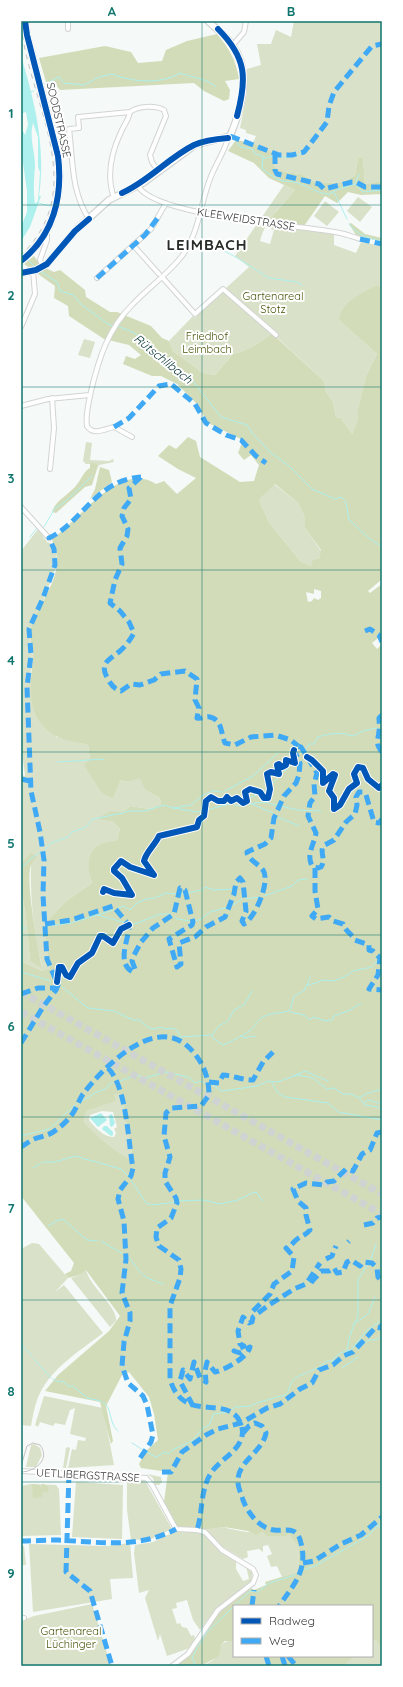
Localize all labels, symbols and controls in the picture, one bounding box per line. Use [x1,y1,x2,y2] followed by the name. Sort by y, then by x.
[108,3,117,19] text: A
[287,3,295,19] text: B
[44,81,74,159] street label: SOODSTRASSE
[8,105,14,121] text: 1
[196,204,296,234] street label: KLEEWEIDSTRASSE
[167,235,247,254] district label: LEIMBACH
[7,287,15,303] text: 2
[242,289,304,316] park label: Gartenareal Stotz
[182,329,232,356] park label: Friedhof Leimbach
[131,331,196,387] water label: Rütschlibach
[8,470,15,486] text: 3
[7,652,15,668] text: 4
[7,835,15,851] text: 5
[7,1018,15,1034] text: 6
[7,1200,15,1216] text: 7
[7,1383,15,1399] text: 8
[36,1465,140,1485] street label: UETLIBERGSTRASSE
[7,1565,15,1581] text: 9
[233,1605,373,1657] legend
[269,1613,315,1628] text: Radweg
[40,1624,102,1651] park label: Gartenareal Lüchinger
[269,1633,295,1648] text: Weg

